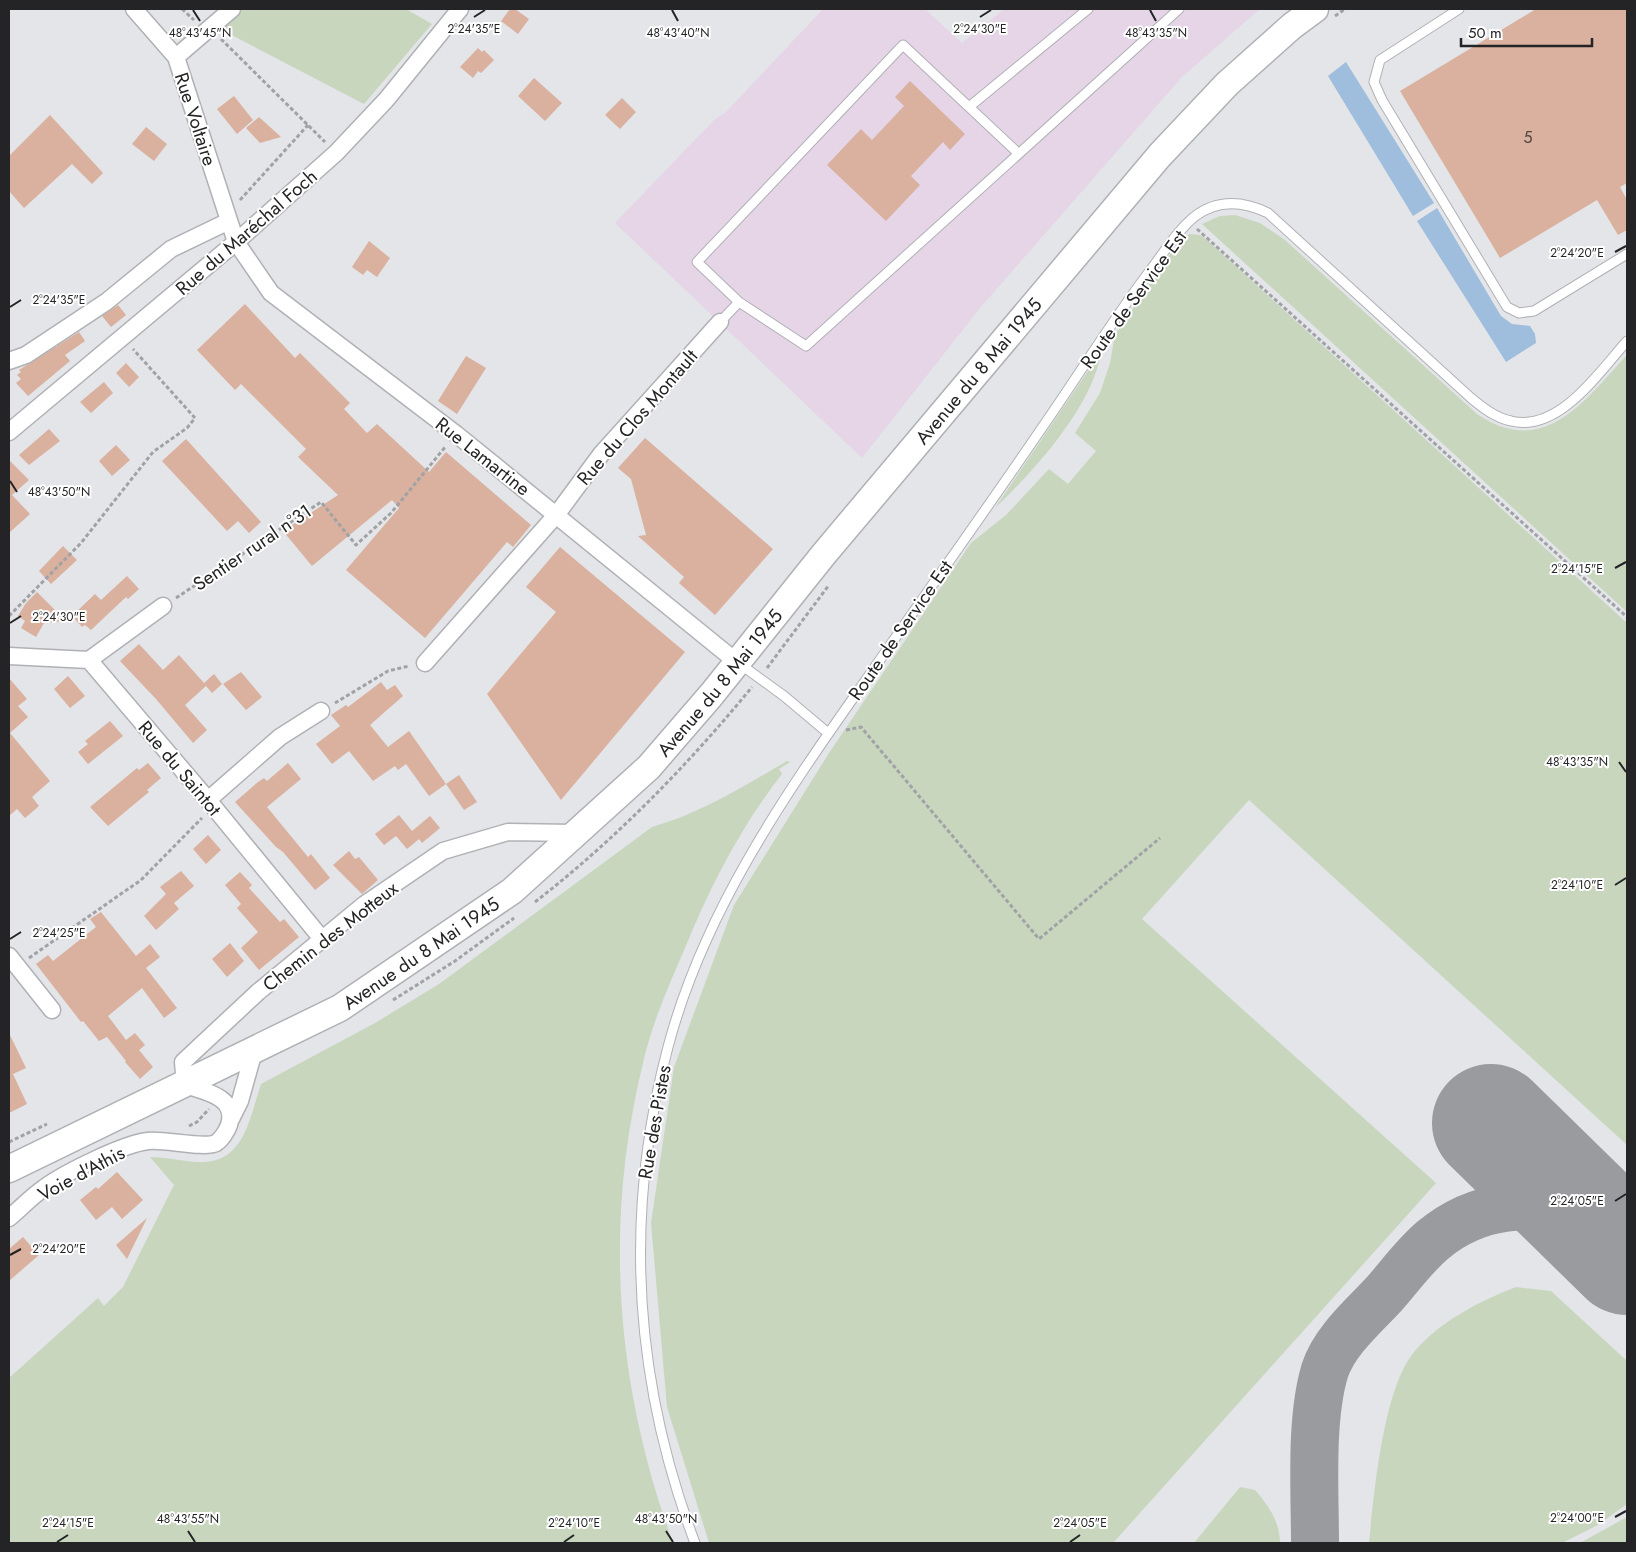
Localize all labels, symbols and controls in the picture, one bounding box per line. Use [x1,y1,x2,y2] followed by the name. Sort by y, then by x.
[1461,15,1592,47] scale bar
[448,20,500,38] text: 2°24'35"E
[953,20,1007,38] text: 2°24'30"E
[1468,22,1502,44] text: 50 m
[169,24,231,42] text: 48°43'45"N
[647,24,709,42] text: 48°43'40"N
[1125,24,1187,42] text: 48°43'35"N
[168,69,223,169] street label: Rue Voltaire
[1523,126,1533,149] house number: 5
[170,163,323,302] street label: Rue du Maréchal Foch
[1074,224,1193,374] street label: Route de Service Est
[1550,244,1604,262] text: 2°24'20"E
[33,291,85,309] text: 2°24'35"E
[909,292,1048,450] street label: Avenue du 8 Mai 1945
[571,343,704,491] street label: Rue du Clos Montault
[430,411,536,502] street label: Rue Lamartine
[28,483,90,501] text: 48°43'50"N
[187,498,317,597] street label: Sentier rural n°31
[842,555,959,706] street label: Route de Service Est
[1551,560,1603,578] text: 2°24'15"E
[651,603,789,762] street label: Avenue du 8 Mai 1945
[32,608,86,626] text: 2°24'30"E
[132,715,228,822] street label: Rue du Saintot
[1546,753,1608,771] text: 48°43'35"N
[257,875,404,998] street label: Chemin des Motteux
[1551,876,1603,894] text: 2°24'10"E
[338,890,505,1016] street label: Avenue du 8 Mai 1945
[32,924,86,942] text: 2°24'25"E
[631,1063,678,1181] street label: Rue des Pistes
[33,1139,130,1208] street label: Voie d'Athis
[1550,1192,1604,1210] text: 2°24'05"E
[32,1240,86,1258] text: 2°24'20"E
[1550,1509,1604,1527] text: 2°24'00"E
[157,1510,219,1528] text: 48°43'55"N
[635,1510,697,1528] text: 48°43'50"N
[42,1514,94,1532] text: 2°24'15"E
[548,1514,600,1532] text: 2°24'10"E
[1053,1514,1107,1532] text: 2°24'05"E

